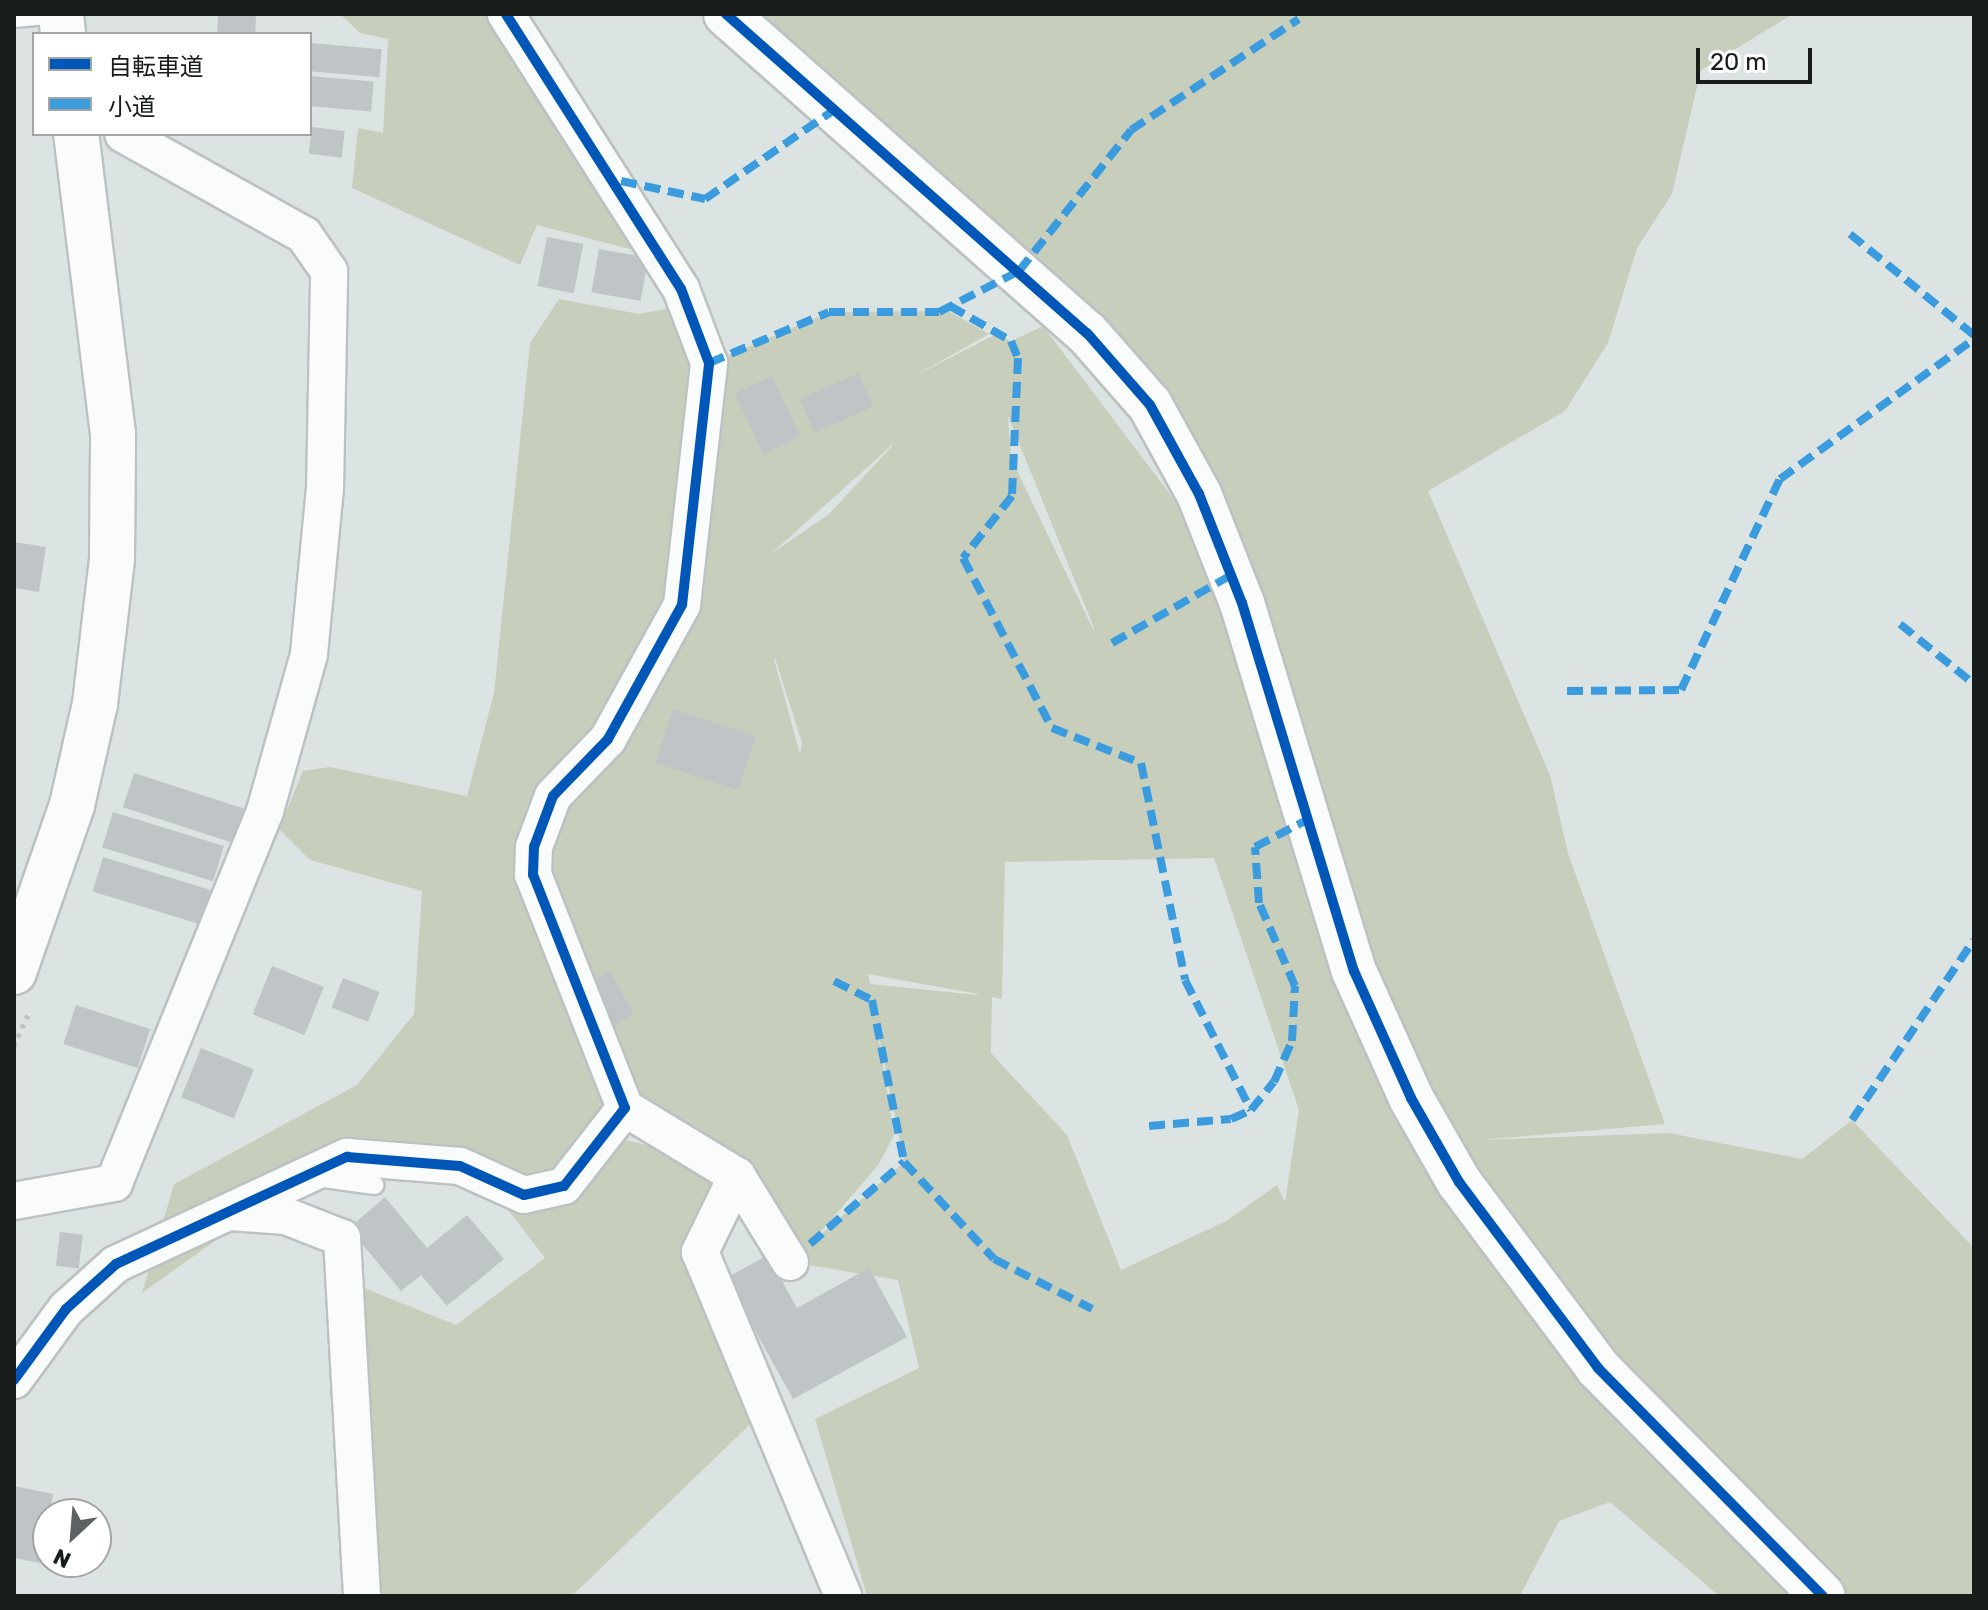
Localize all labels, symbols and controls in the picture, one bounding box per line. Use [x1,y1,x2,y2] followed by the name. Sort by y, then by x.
[32,32,312,136] legend
[1700,32,1816,82] scale bar
[1710,48,1767,76] text: 20 m
[108,53,204,81] text: 自転車道
[108,93,156,121] text: 小道
[32,1498,112,1578] north arrow
[49,1543,75,1574] text: N

